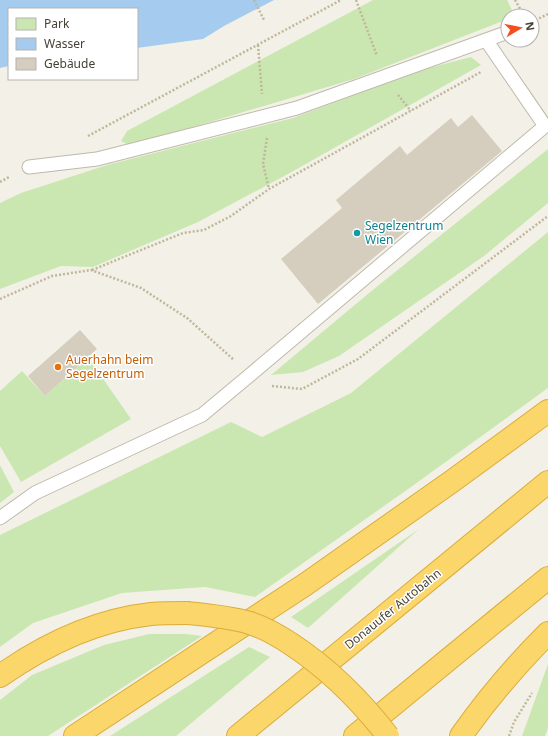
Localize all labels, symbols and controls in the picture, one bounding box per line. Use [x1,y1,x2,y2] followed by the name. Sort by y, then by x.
[8,8,138,80] legend
[500,8,540,48] north arrow
[44,15,70,32] text: Park
[522,20,539,32] text: N
[44,35,85,52] text: Wasser
[44,55,95,72] text: Gebäude
[365,217,443,248] place label: Segelzentrum Wien
[352,228,362,238] marker: Segelzentrum Wien
[66,351,153,382] place label: Auerhahn beim Segelzentrum
[53,362,63,372] marker: Auerhahn beim Segelzentrum
[341,564,445,653] street label: Donauufer Autobahn

